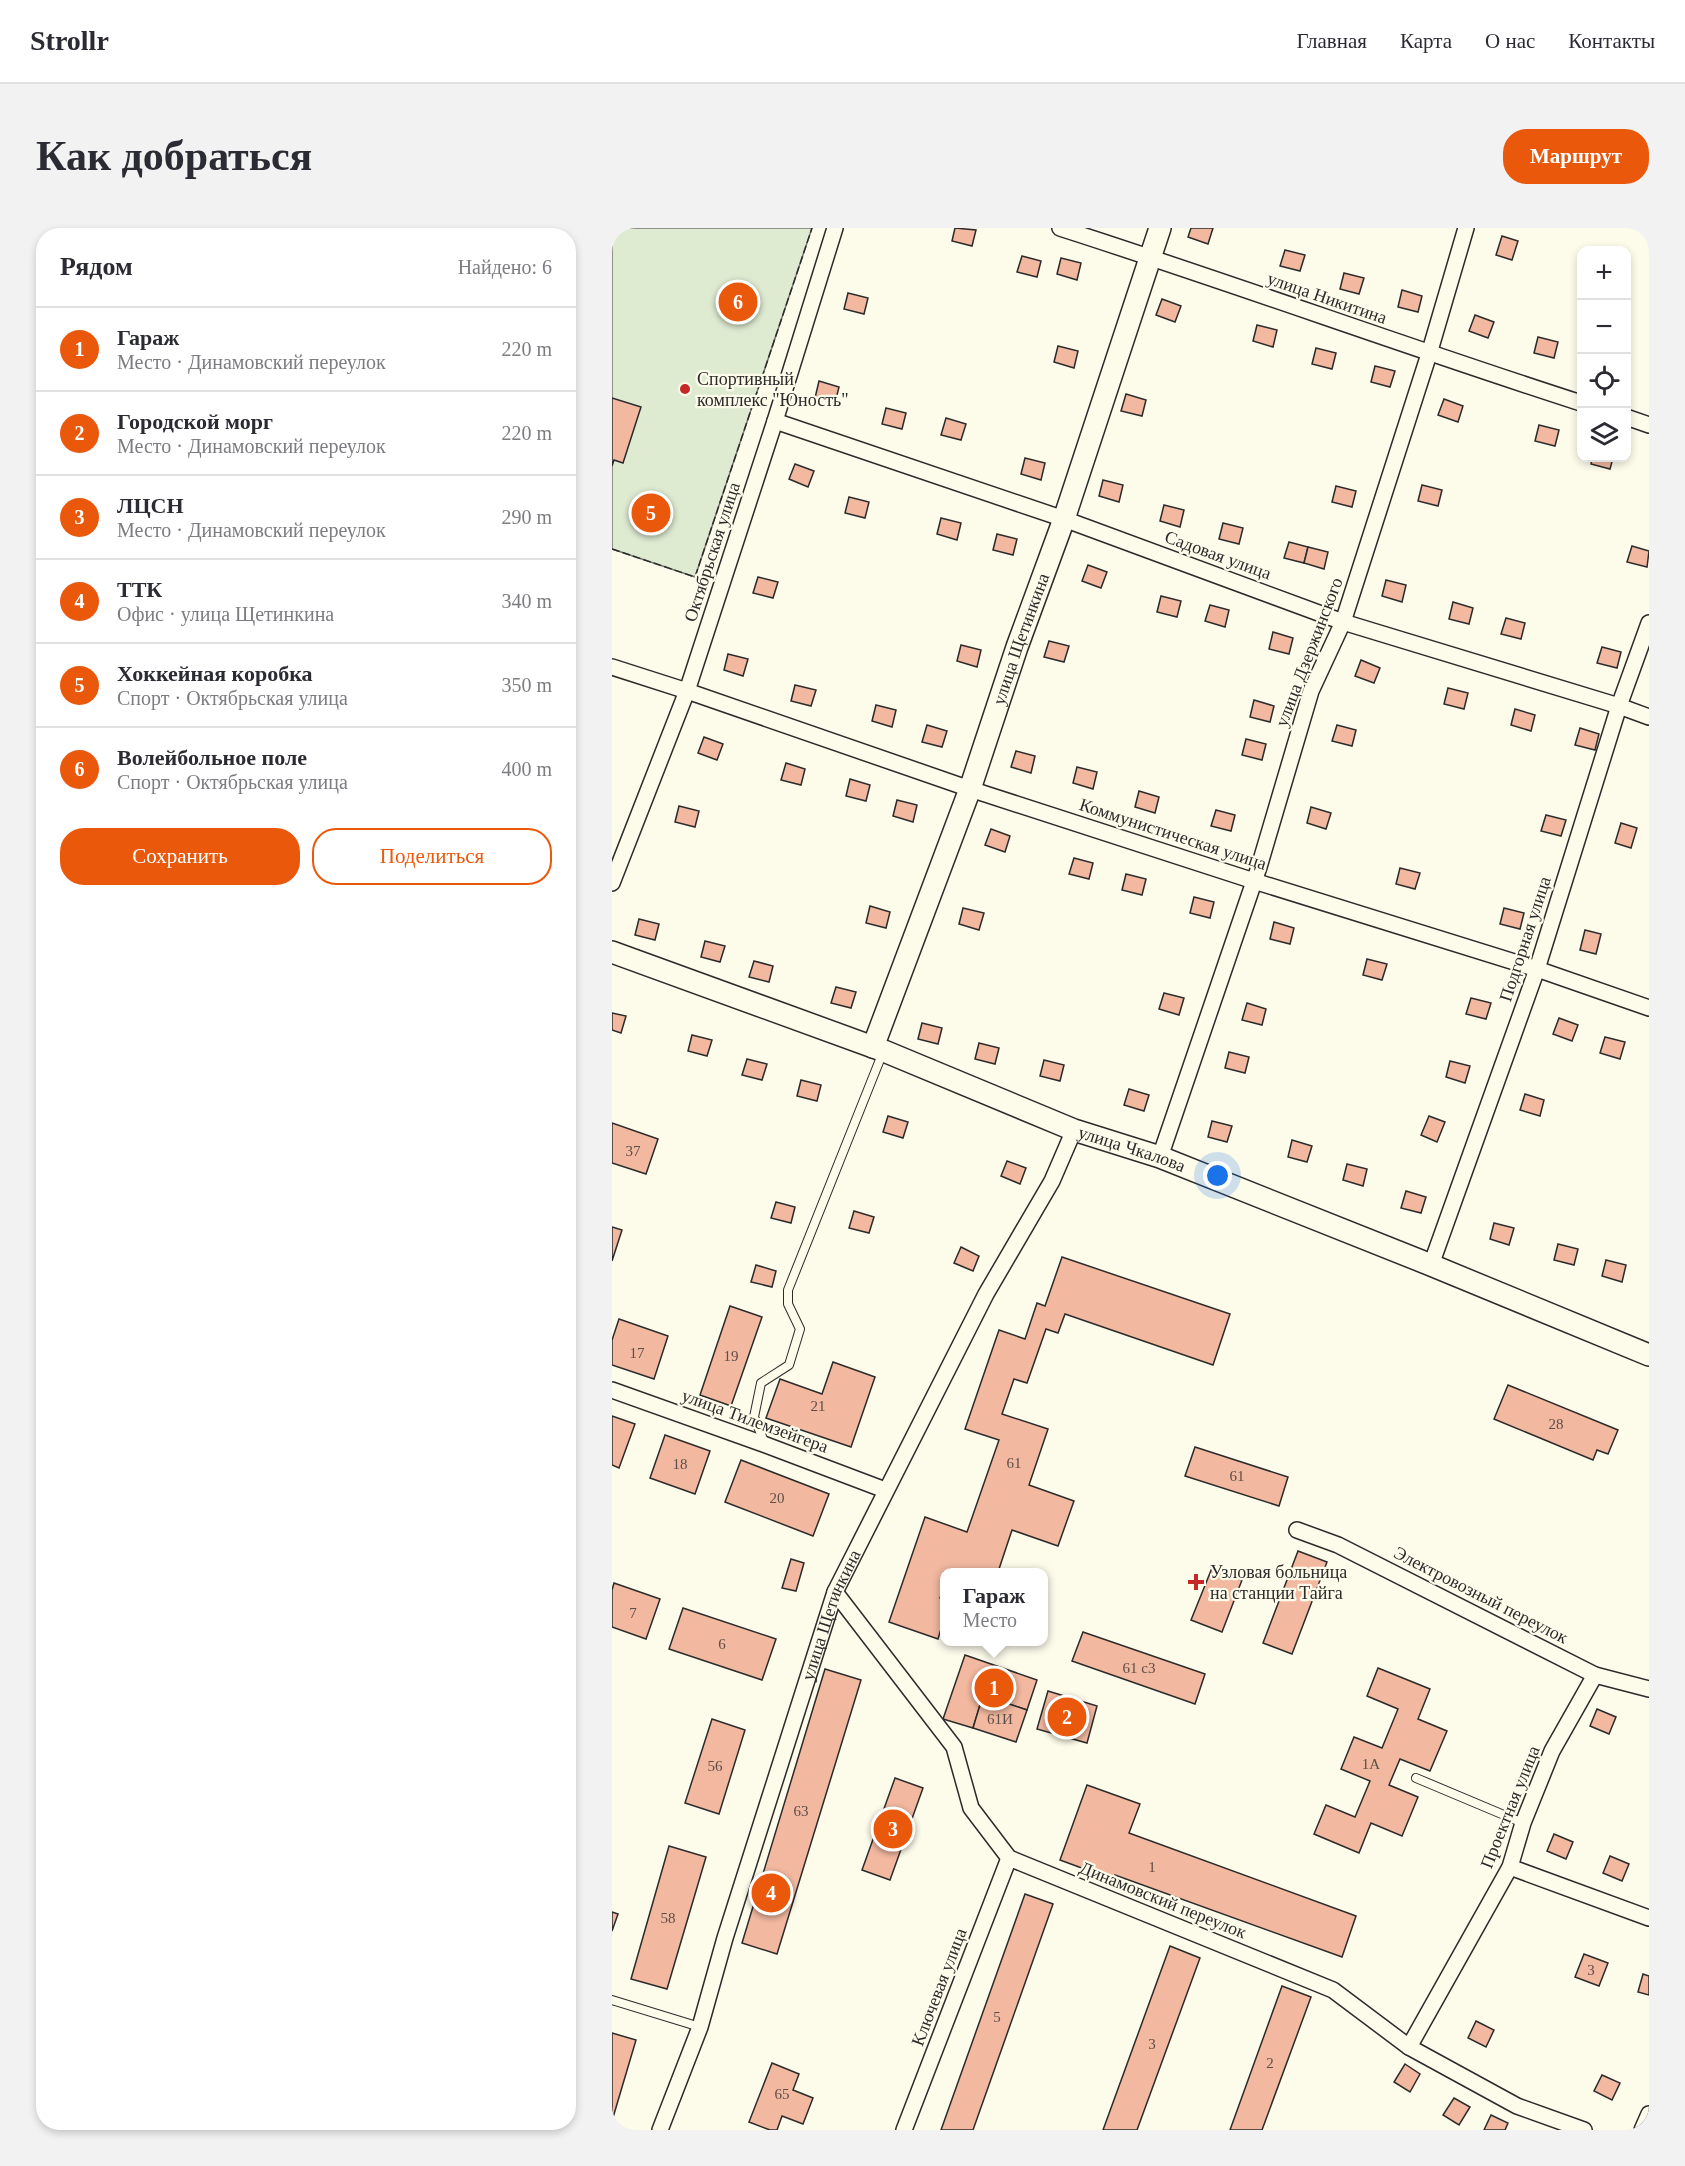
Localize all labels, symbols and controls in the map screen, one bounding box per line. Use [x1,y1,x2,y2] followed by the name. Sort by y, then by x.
[30,25,109,56] text: Strollr
[1297,29,1367,53] text: Главная
[1400,29,1452,53] text: Карта
[1485,29,1535,53] text: О нас
[1568,29,1655,53] text: Контакты
[1503,129,1649,184] button: Маршрут
[36,133,312,179] text: Как добраться
[1577,246,1631,462] map controls
[1577,246,1631,300] button: +
[60,252,133,281] text: Рядом
[458,256,552,278] text: Найдено: 6
[1265,268,1389,328] street label: улица Никитина
[718,280,758,325] pin: 6
[1577,300,1631,354] button: −
[117,325,179,350] text: Гараж
[75,338,85,360] text: 1
[501,338,552,360] text: 220 m
[117,351,386,373] text: Место · Динамовский переулок
[1577,354,1631,408] button: locate
[697,369,849,410] place label: Спортивный комплекс "Юность"
[678,382,692,396] marker: Спортивный комплекс "Юность"
[1577,408,1631,462] button: layers
[117,409,273,434] text: Городской морг
[75,422,85,444] text: 2
[501,422,552,444] text: 220 m
[117,435,386,457] text: Место · Динамовский переулок
[680,480,744,624] street label: Октябрьская улица
[632,490,670,536] pin: 5
[117,493,184,518] text: ЛЦСН
[75,506,85,528] text: 3
[501,506,552,528] text: 290 m
[117,519,386,541] text: Место · Динамовский переулок
[1162,527,1274,583] street label: Садовая улица
[989,570,1053,707] street label: улица Щетинкина
[1271,575,1347,729] street label: улица Дзержинского
[117,577,162,602] text: ТТК
[75,590,85,612] text: 4
[501,590,552,612] text: 340 m
[117,603,334,625] text: Офис · улица Щетинкина
[117,661,313,686] text: Хоккейная коробка
[75,674,85,696] text: 5
[501,674,552,696] text: 350 m
[117,687,348,709] text: Спорт · Октябрьская улица
[117,745,307,770] text: Волейбольное поле
[75,758,85,780] text: 6
[501,758,552,780] text: 400 m
[117,771,348,793] text: Спорт · Октябрьская улица
[1077,794,1269,874] street label: Коммунистическая улица
[60,828,300,885] button: Сохранить
[312,828,552,885] button: Поделиться
[1495,874,1555,1004] street label: Подгорная улица
[1076,1122,1188,1176] street label: улица Чкалова
[626,1143,641,1159] house number: 37
[1203,1161,1232,1190] your location
[630,1345,645,1361] house number: 17
[724,1348,739,1364] house number: 19
[679,1385,831,1457] street label: улица Тилемзейгера
[811,1398,826,1414] house number: 21
[1549,1416,1564,1432] house number: 28
[1007,1455,1022,1471] house number: 61
[673,1456,688,1472] house number: 18
[1230,1468,1245,1484] house number: 61
[770,1490,785,1506] house number: 20
[1391,1542,1572,1648] street label: Электровозный переулок
[798,1546,865,1683] street label: улица Щетинкина
[1210,1562,1347,1603] place label: Узловая больница на станции Тайга
[940,1568,1048,1646] popup
[1187,1573,1205,1591] marker: Узловая больница на станции Тайга
[963,1583,1025,1608] text: Гараж
[629,1605,637,1621] house number: 7
[963,1609,1017,1631] text: Место
[718,1636,726,1652] house number: 6
[1123,1660,1155,1676] house number: 61 с3
[974,1666,1013,1710] pin: 1
[1048,1694,1086,1740] pin: 2
[987,1711,1013,1727] house number: 61И
[1476,1743,1544,1871] street label: Проектная улица
[1362,1756,1380,1772] house number: 1А
[708,1758,723,1774] house number: 56
[794,1803,809,1819] house number: 63
[874,1806,912,1852] pin: 3
[1077,1857,1249,1943] street label: Динамовский переулок
[1148,1859,1156,1875] house number: 1
[752,1870,790,1916] pin: 4
[661,1910,676,1926] house number: 58
[907,1925,971,2049] street label: Ключевая улица
[1587,1962,1595,1978] house number: 3
[993,2009,1001,2025] house number: 5
[1148,2036,1156,2052] house number: 3
[1266,2055,1274,2071] house number: 2
[775,2086,790,2102] house number: 65

